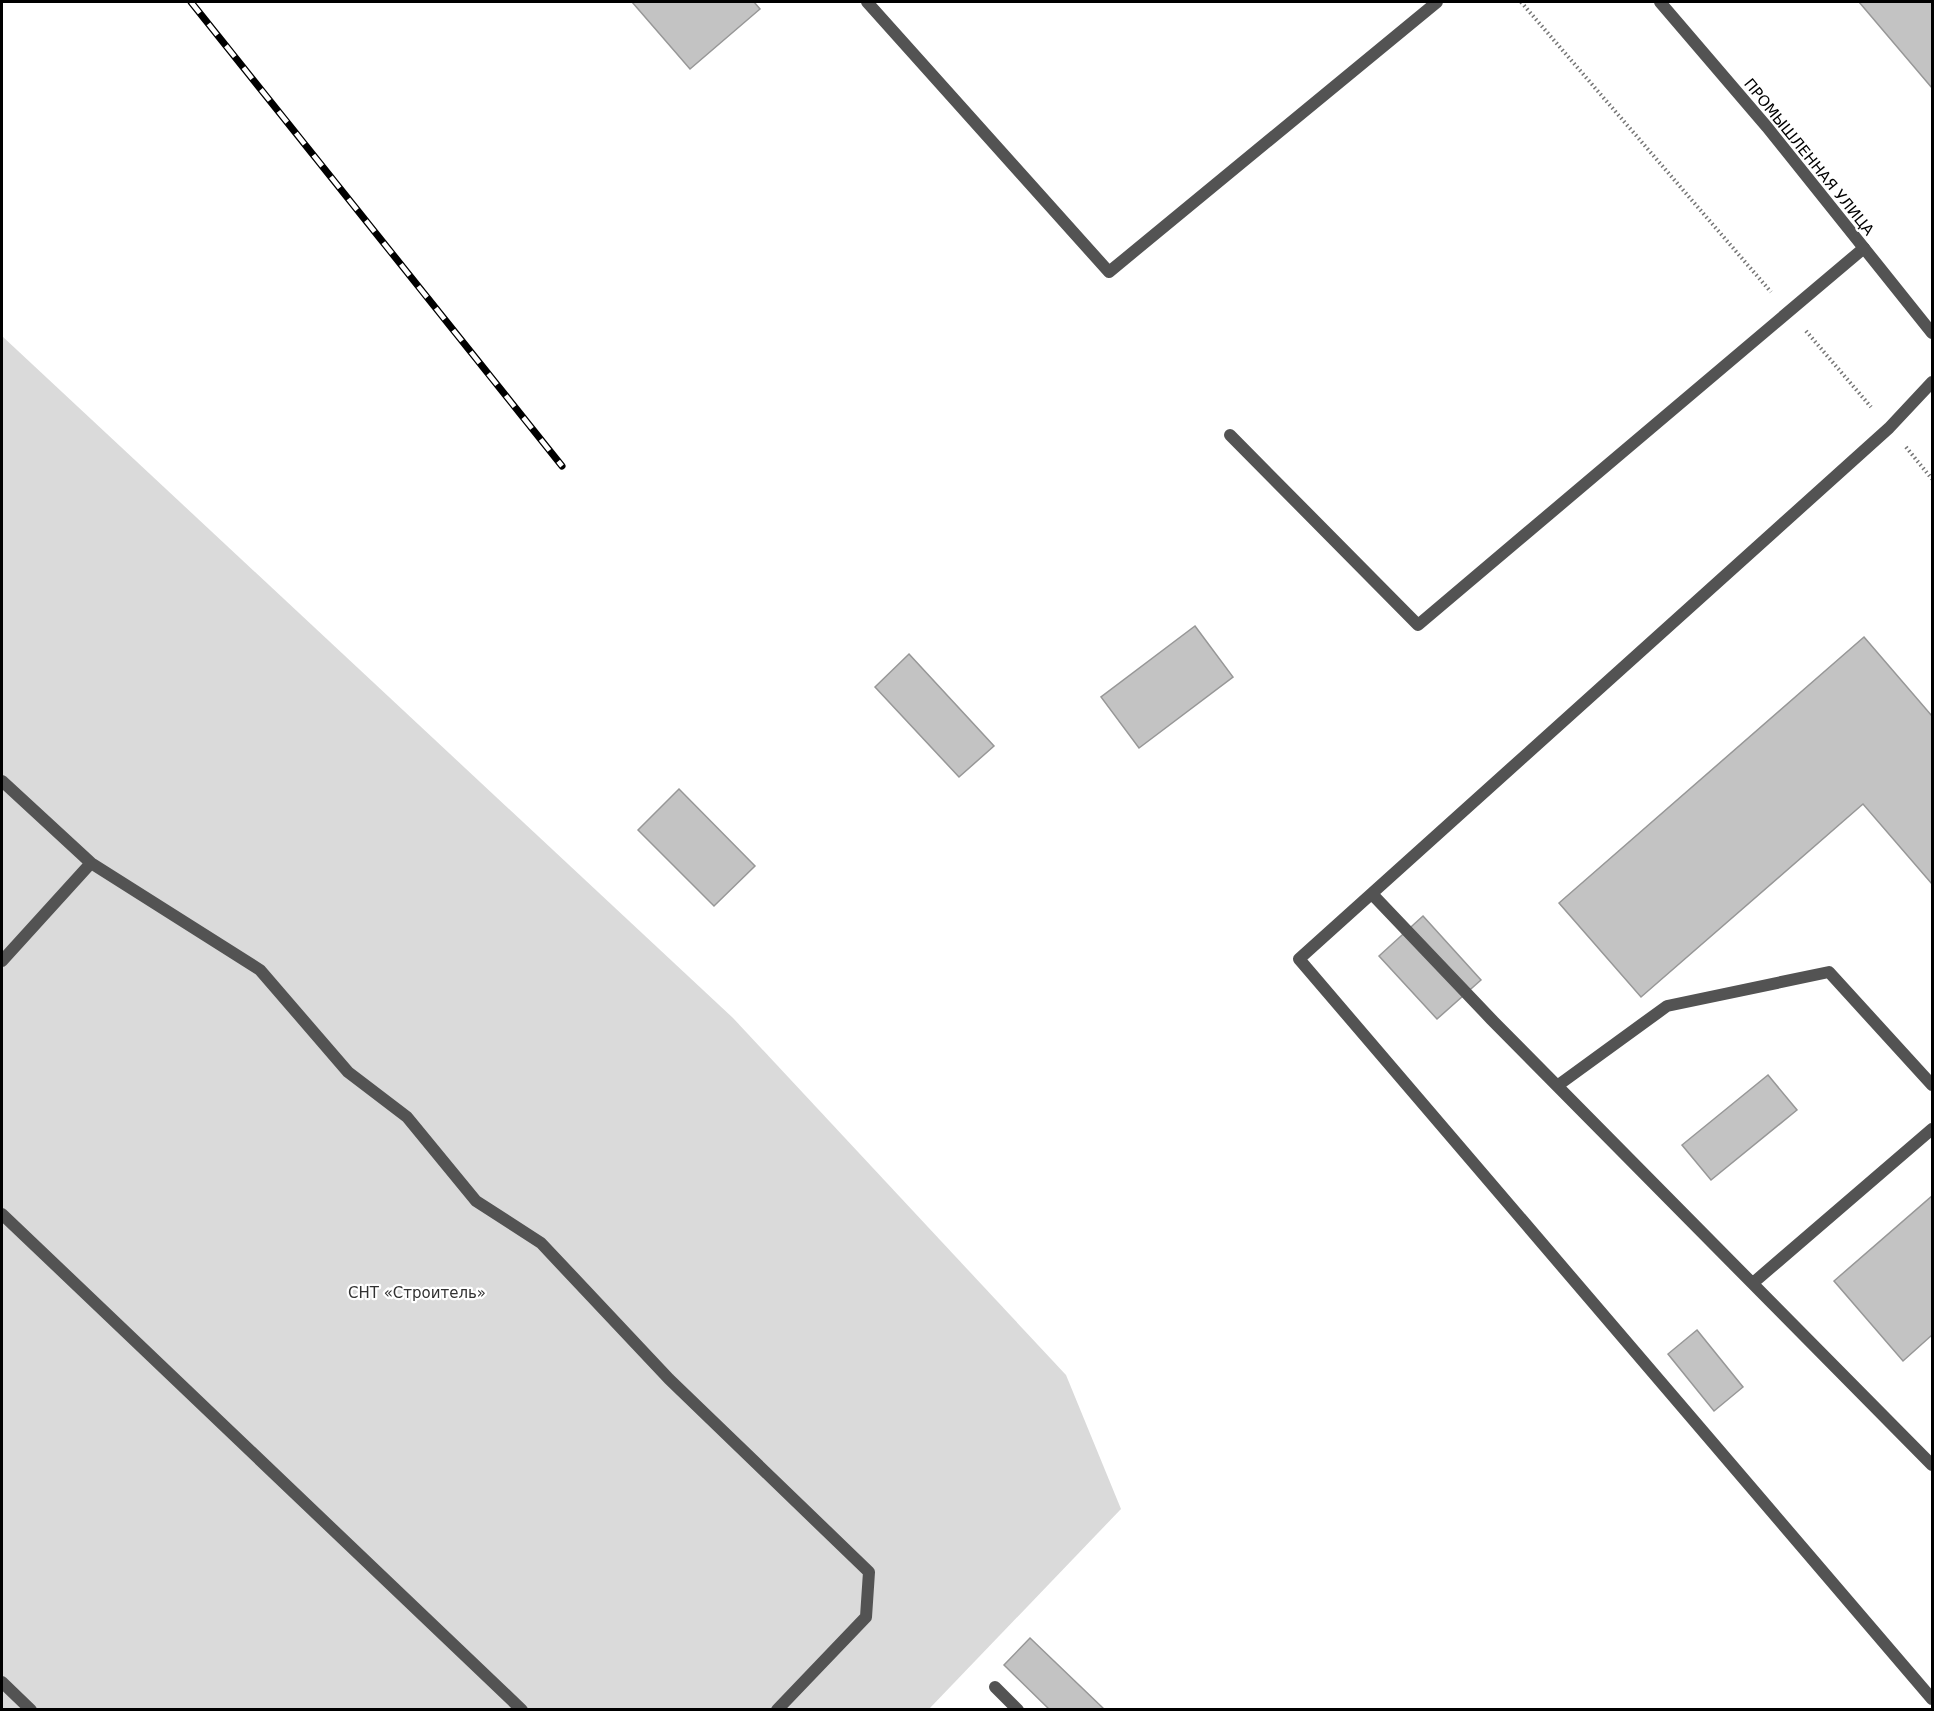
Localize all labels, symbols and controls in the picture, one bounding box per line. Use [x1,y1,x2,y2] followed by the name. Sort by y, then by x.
[1740,75,1878,240] street label: ПРОМЫШЛЕННАЯ УЛИЦА
[348,1284,486,1302] park label: СНТ «Строитель»

